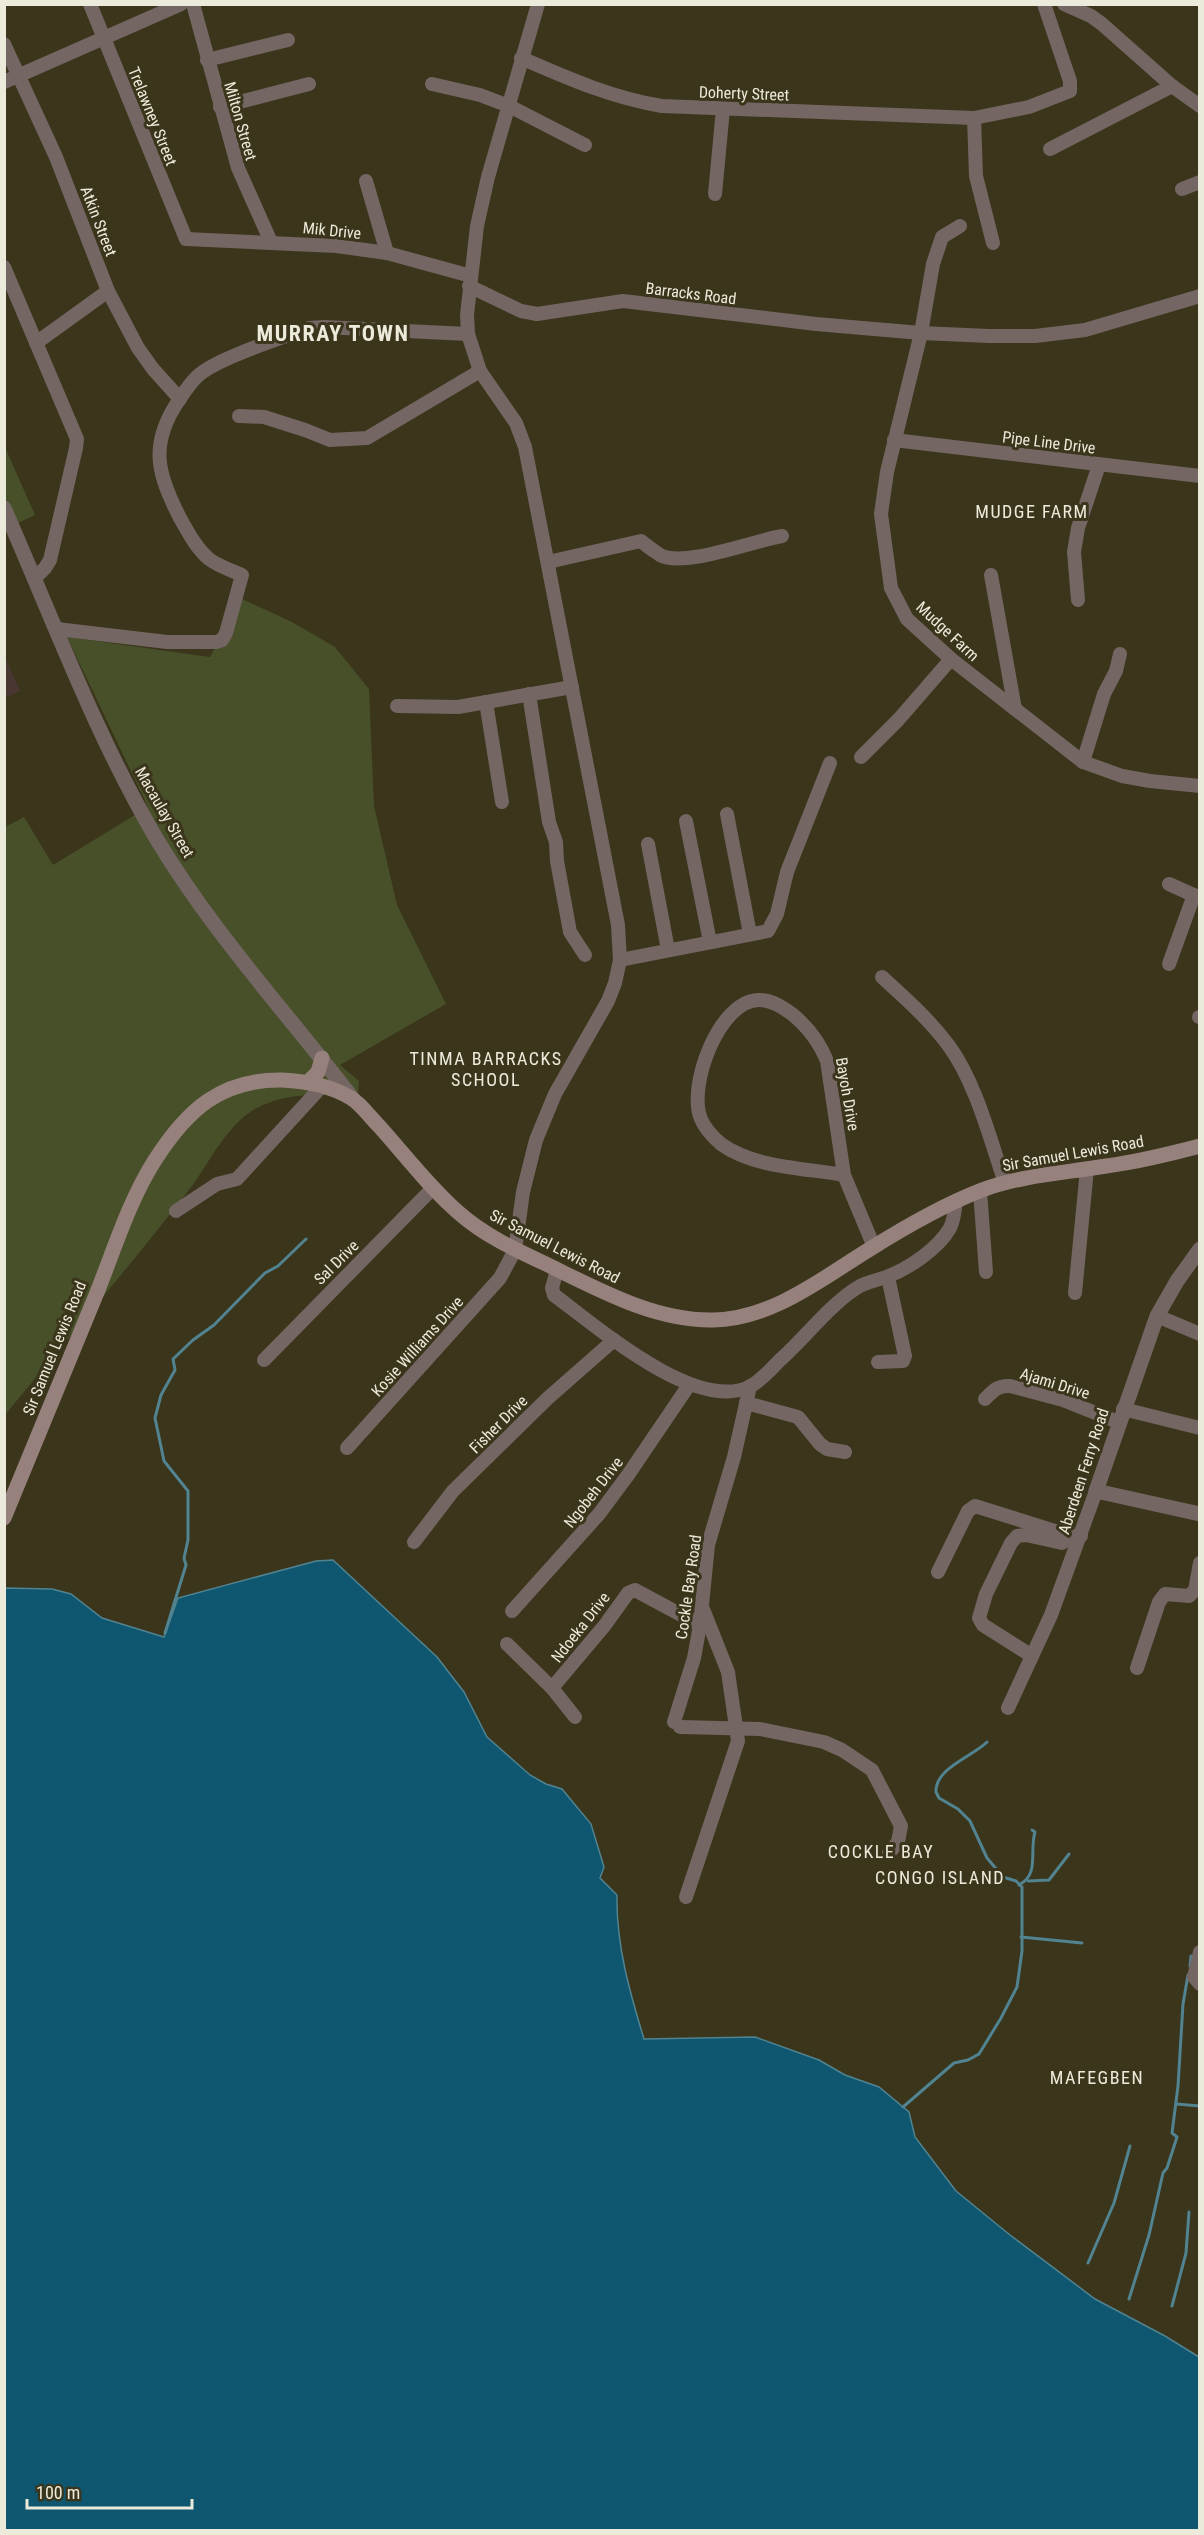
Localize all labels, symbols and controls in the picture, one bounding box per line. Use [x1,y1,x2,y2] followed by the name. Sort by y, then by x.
[124,64,181,169] street label: Trelawney Street
[220,80,261,163] street label: Milton Street
[699,82,790,105] street label: Doherty Street
[76,183,121,259] street label: Atkin Street
[302,218,362,243] street label: Mik Drive
[645,279,737,308] street label: Barracks Road
[257,321,409,346] district label: MURRAY TOWN
[1001,427,1097,458] street label: Pipe Line Drive
[975,501,1089,522] district label: MUDGE FARM
[912,598,983,665] street label: Mudge Farm
[131,764,198,861] street label: Macaulay Street
[409,1048,563,1090] district label: TINMA BARRACKS SCHOOL
[832,1056,863,1132] street label: Bayoh Drive
[1001,1132,1145,1175] street label: Sir Samuel Lewis Road
[487,1205,623,1287] street label: Sir Samuel Lewis Road
[310,1236,363,1289] street label: Sal Drive
[19,1278,90,1418] street label: Sir Samuel Lewis Road
[367,1292,467,1400] street label: Kosie Williams Drive
[1018,1364,1092,1403] street label: Ajami Drive
[465,1391,531,1457] street label: Fisher Drive
[1054,1406,1113,1536] street label: Aberdeen Ferry Road
[560,1453,627,1531] street label: Ngobeh Drive
[672,1534,705,1641] street label: Cockle Bay Road
[547,1588,614,1666] street label: Ndoeka Drive
[828,1841,934,1862] district label: COCKLE BAY
[875,1867,1005,1888] district label: CONGO ISLAND
[1050,2067,1144,2088] district label: MAFEGBEN
[27,2472,192,2510] scale bar
[36,2482,80,2503] text: 100 m

